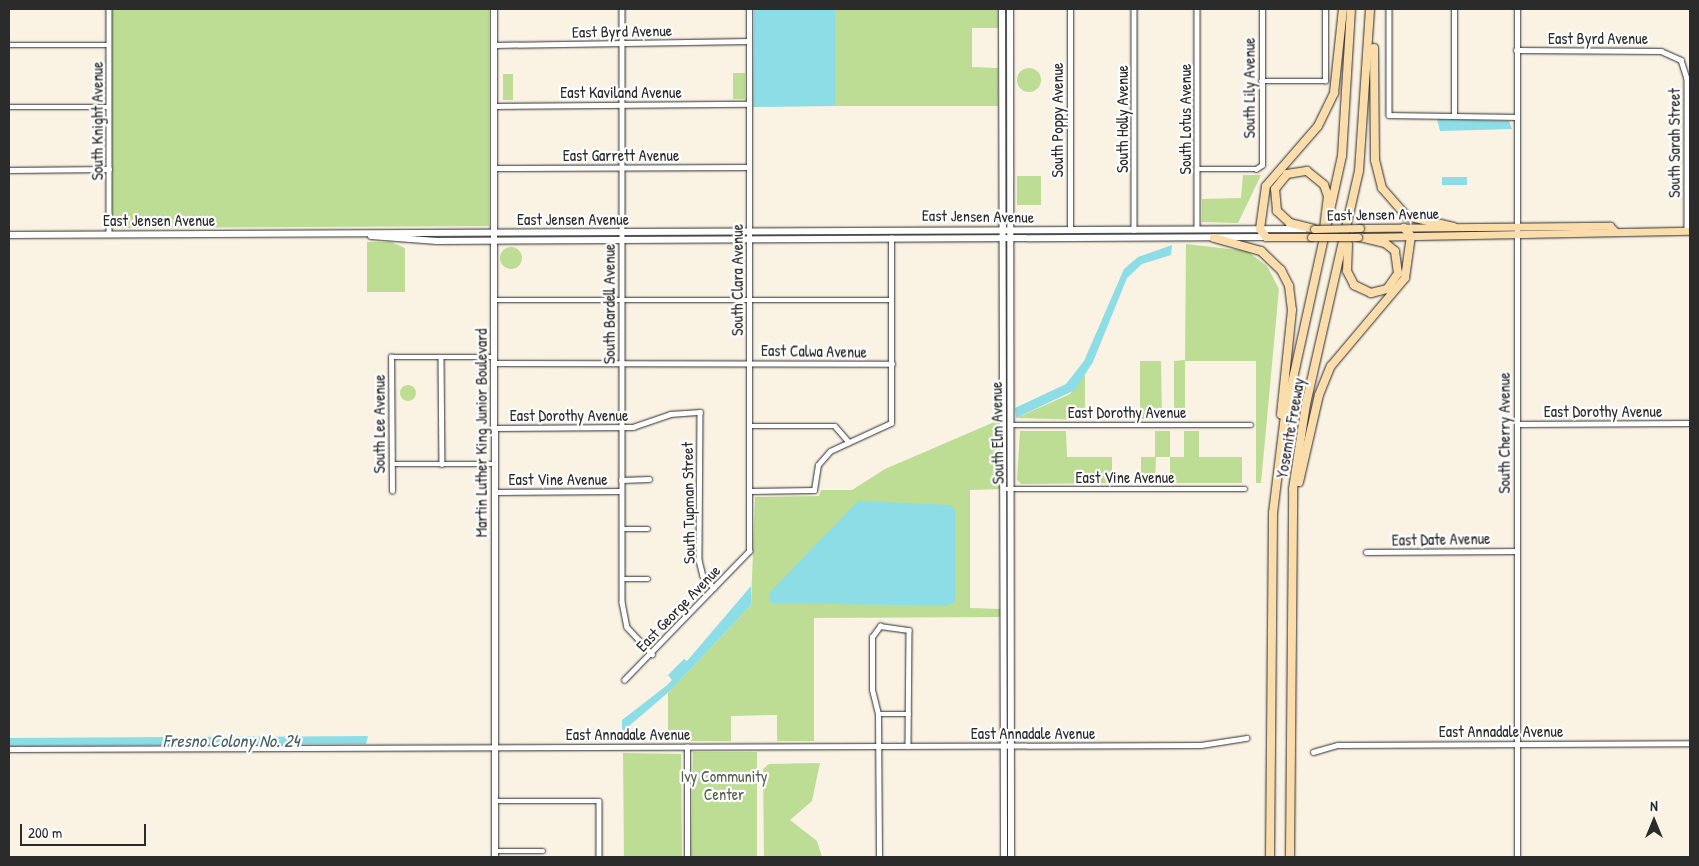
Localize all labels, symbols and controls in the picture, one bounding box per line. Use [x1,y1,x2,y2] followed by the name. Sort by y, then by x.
[572,21,672,41] street label: East Byrd Avenue
[1548,28,1648,48] street label: East Byrd Avenue
[1239,38,1259,138] street label: South Lily Avenue
[87,62,107,180] street label: South Knight Avenue
[1047,63,1067,177] street label: South Poppy Avenue
[1175,64,1195,174] street label: South Lotus Avenue
[1112,65,1132,173] street label: South Holly Avenue
[560,82,682,102] street label: East Kaviland Avenue
[1664,88,1684,198] street label: South Sarah Street
[563,145,679,165] street label: East Garrett Avenue
[1327,203,1439,225] street label: East Jensen Avenue
[922,205,1034,227] street label: East Jensen Avenue
[517,209,629,229] street label: East Jensen Avenue
[103,210,215,230] street label: East Jensen Avenue
[727,224,747,336] street label: South Clara Avenue
[599,244,619,364] street label: South Bardell Avenue
[471,329,491,537] street label: Martin Luther King Junior Boulevard
[761,340,867,362] street label: East Calwa Avenue
[1494,372,1514,494] street label: South Cherry Avenue
[369,374,389,474] street label: South Lee Avenue
[1272,376,1308,480] street label: Yosemite Freeway
[987,382,1007,484] street label: South Elm Avenue
[1544,401,1662,421] street label: East Dorothy Avenue
[1068,402,1186,422] street label: East Dorothy Avenue
[510,405,628,425] street label: East Dorothy Avenue
[677,442,699,564] street label: South Tupman Street
[1075,467,1175,487] street label: East Vine Avenue
[508,469,608,489] street label: East Vine Avenue
[1391,529,1491,549] street label: East Date Avenue
[632,561,724,655] street label: East George Avenue
[1439,721,1563,741] street label: East Annadale Avenue
[971,723,1095,743] street label: East Annadale Avenue
[566,724,690,744] street label: East Annadale Avenue
[163,730,299,752] water label: Fresno Colony No. 24
[680,766,768,804] park label: Ivy Community Center
[1629,796,1679,846] north arrow
[1650,796,1658,815] text: N
[22,814,149,846] scale bar
[28,822,62,843] text: 200 m

